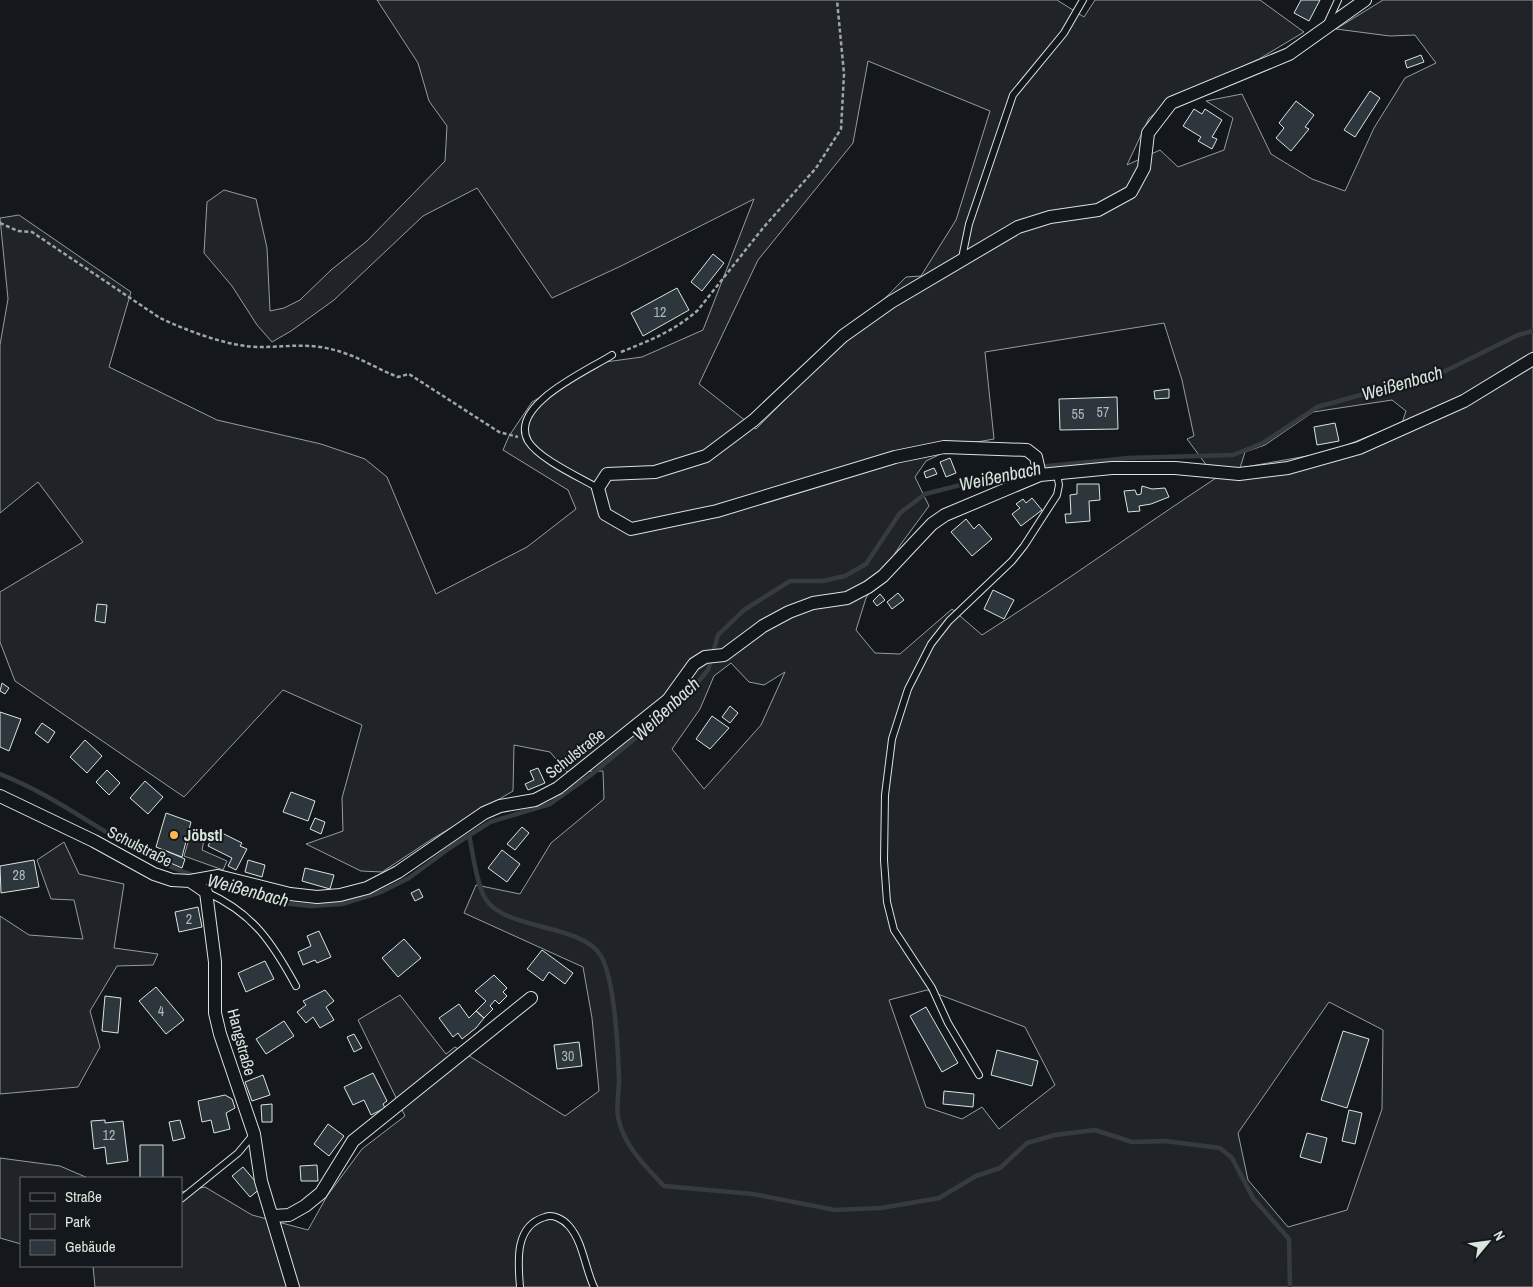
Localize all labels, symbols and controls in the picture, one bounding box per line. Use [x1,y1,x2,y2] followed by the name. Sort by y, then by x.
[654,303,666,321] house number: 12
[1358,359,1446,407] water label: Weißenbach
[1097,403,1109,421] house number: 57
[1072,405,1084,423] house number: 55
[957,455,1043,497] water label: Weißenbach
[627,671,705,747] water label: Weißenbach
[541,723,609,783] street label: Schulstraße
[104,820,176,872] street label: Schulstraße
[184,824,223,846] place label: Jöbstl
[168,829,180,841] marker: Jöbstl
[13,866,25,884] house number: 28
[205,867,291,913] water label: Weißenbach
[186,910,192,928] house number: 2
[158,1002,165,1020] house number: 4
[223,1006,261,1078] street label: Hangstraße
[562,1047,574,1065] house number: 30
[103,1126,115,1144] house number: 12
[20,1177,182,1267] legend
[65,1186,102,1207] text: Straße
[65,1211,91,1232] text: Park
[1463,1217,1513,1267] north arrow
[1489,1228,1509,1244] text: N
[65,1236,116,1257] text: Gebäude

